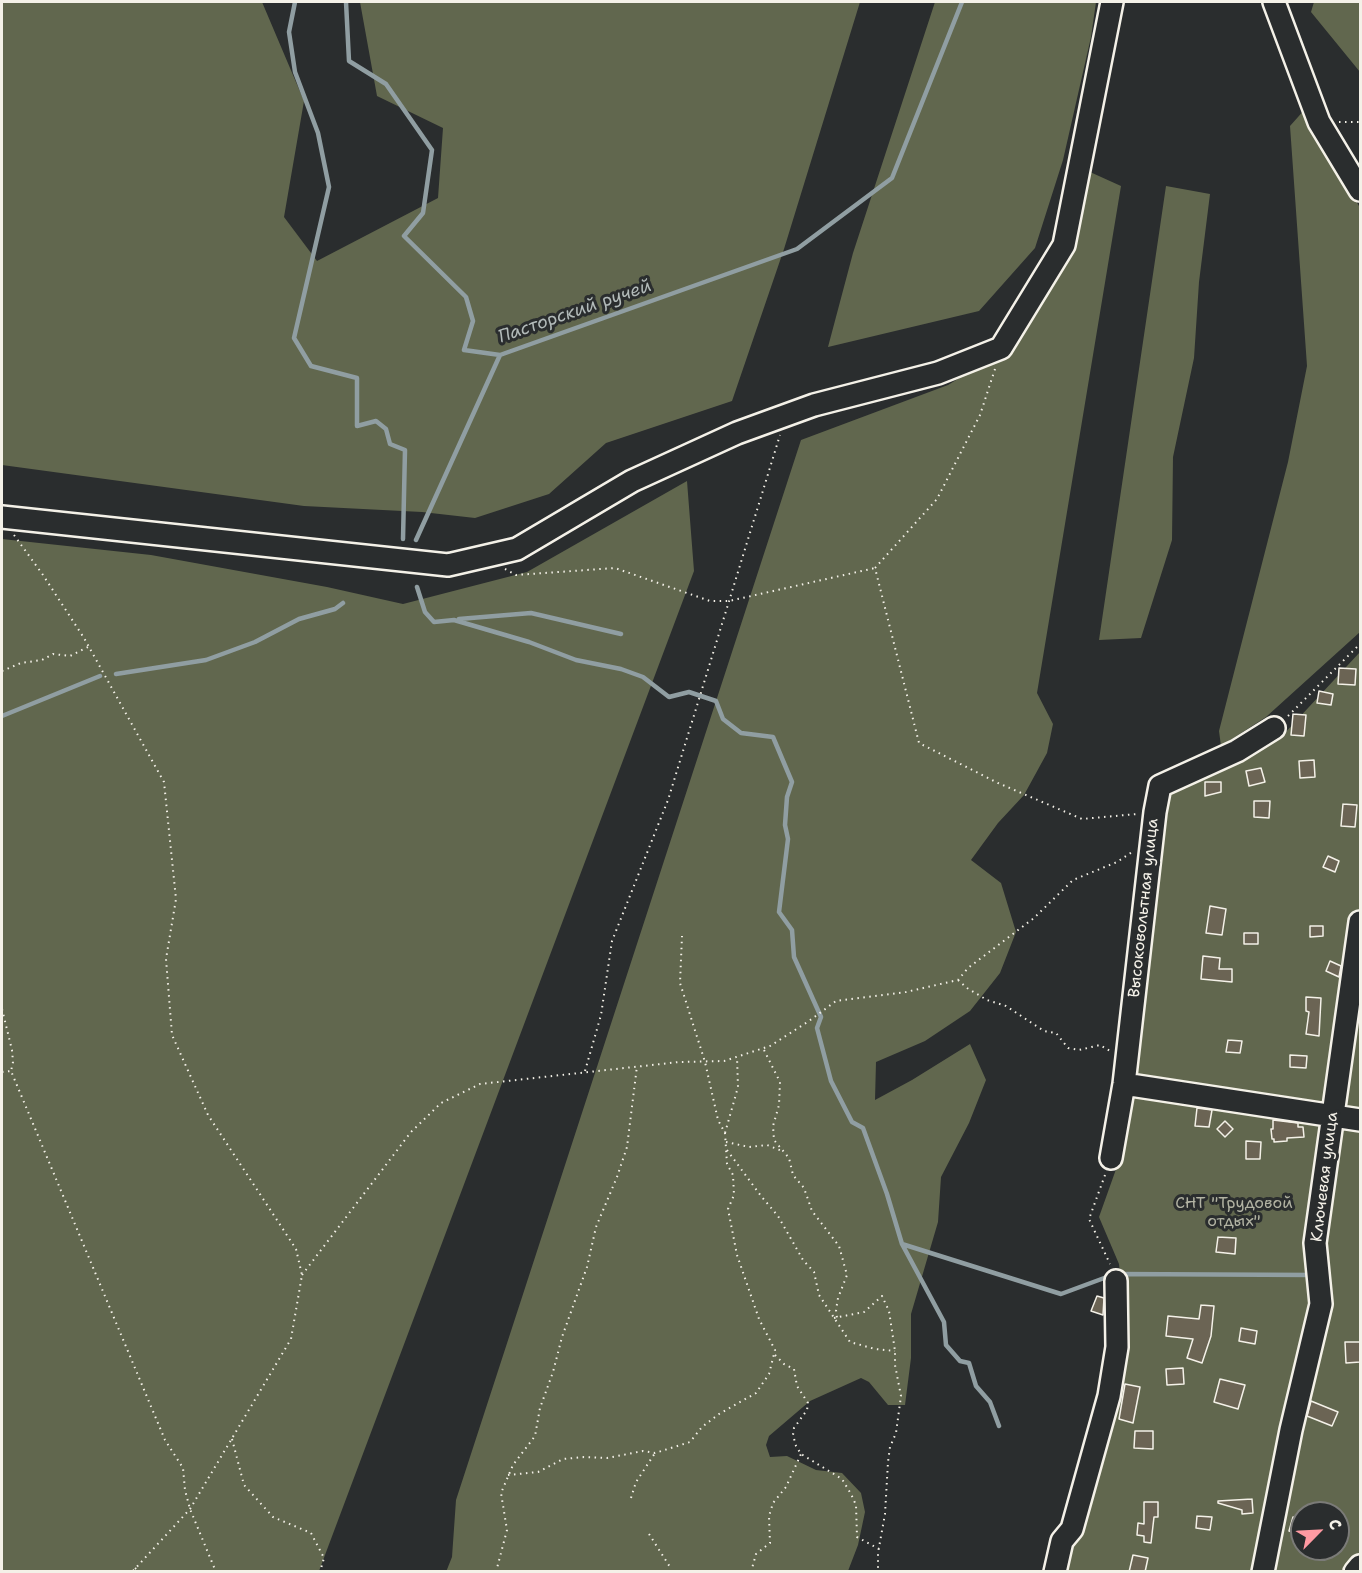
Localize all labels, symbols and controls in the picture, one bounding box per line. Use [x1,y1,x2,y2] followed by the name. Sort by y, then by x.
[495,276,655,348] water label: Пасторский ручей
[1125,817,1163,999] street label: Высоковольтная улица
[1307,1111,1343,1243] street label: Ключевая улица
[1175,1194,1293,1232] park label: СНТ "Трудовой отдых"
[1290,1501,1350,1561] north arrow
[1323,1516,1347,1533] text: С

